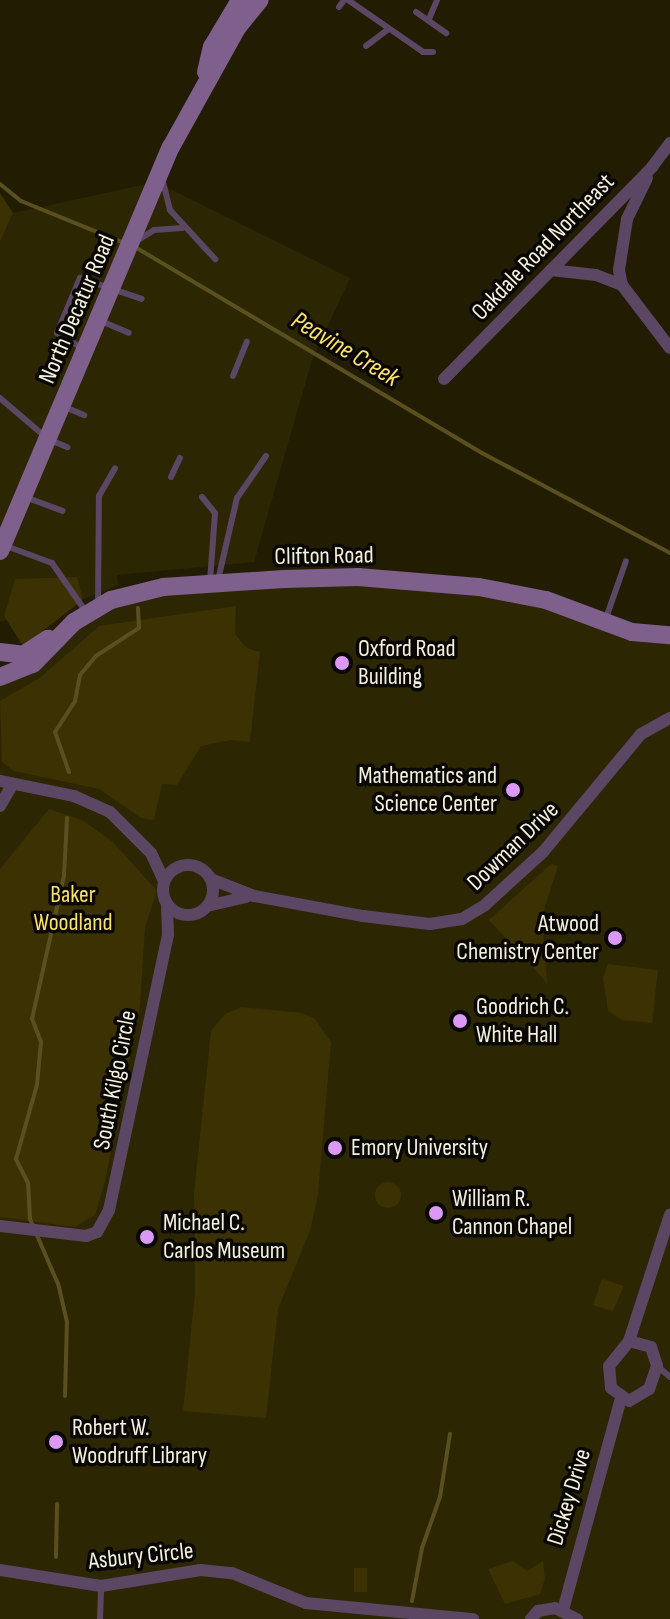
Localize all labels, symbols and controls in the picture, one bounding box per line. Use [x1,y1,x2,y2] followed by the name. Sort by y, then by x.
[466,168,620,326] street label: Oakdale Road Northeast
[33,230,121,388] street label: North Decatur Road
[285,306,405,394] water label: Peavine Creek
[274,541,374,571] street label: Clifton Road
[358,635,455,691] place label: Oxford Road Building
[333,654,351,672] marker: Oxford Road Building
[358,762,497,818] place label: Mathematics and Science Center
[504,781,522,799] marker: Mathematics and Science Center
[461,795,565,897] street label: Dowman Drive
[33,881,113,937] park label: Baker Woodland
[456,910,599,966] place label: Atwood Chemistry Center
[606,929,624,947] marker: Atwood Chemistry Center
[476,993,569,1049] place label: Goodrich C. White Hall
[87,1008,143,1152] street label: South Kilgo Circle
[451,1012,469,1030] marker: Goodrich C. White Hall
[351,1134,488,1162] place label: Emory University
[326,1139,344,1157] marker: Emory University
[452,1185,572,1241] place label: William R. Cannon Chapel
[427,1204,445,1222] marker: William R. Cannon Chapel
[163,1209,285,1265] place label: Michael C. Carlos Museum
[138,1228,156,1246] marker: Michael C. Carlos Museum
[72,1414,207,1470] place label: Robert W. Woodruff Library
[47,1433,65,1451] marker: Robert W. Woodruff Library
[541,1445,597,1549] street label: Dickey Drive
[87,1536,195,1576] street label: Asbury Circle

